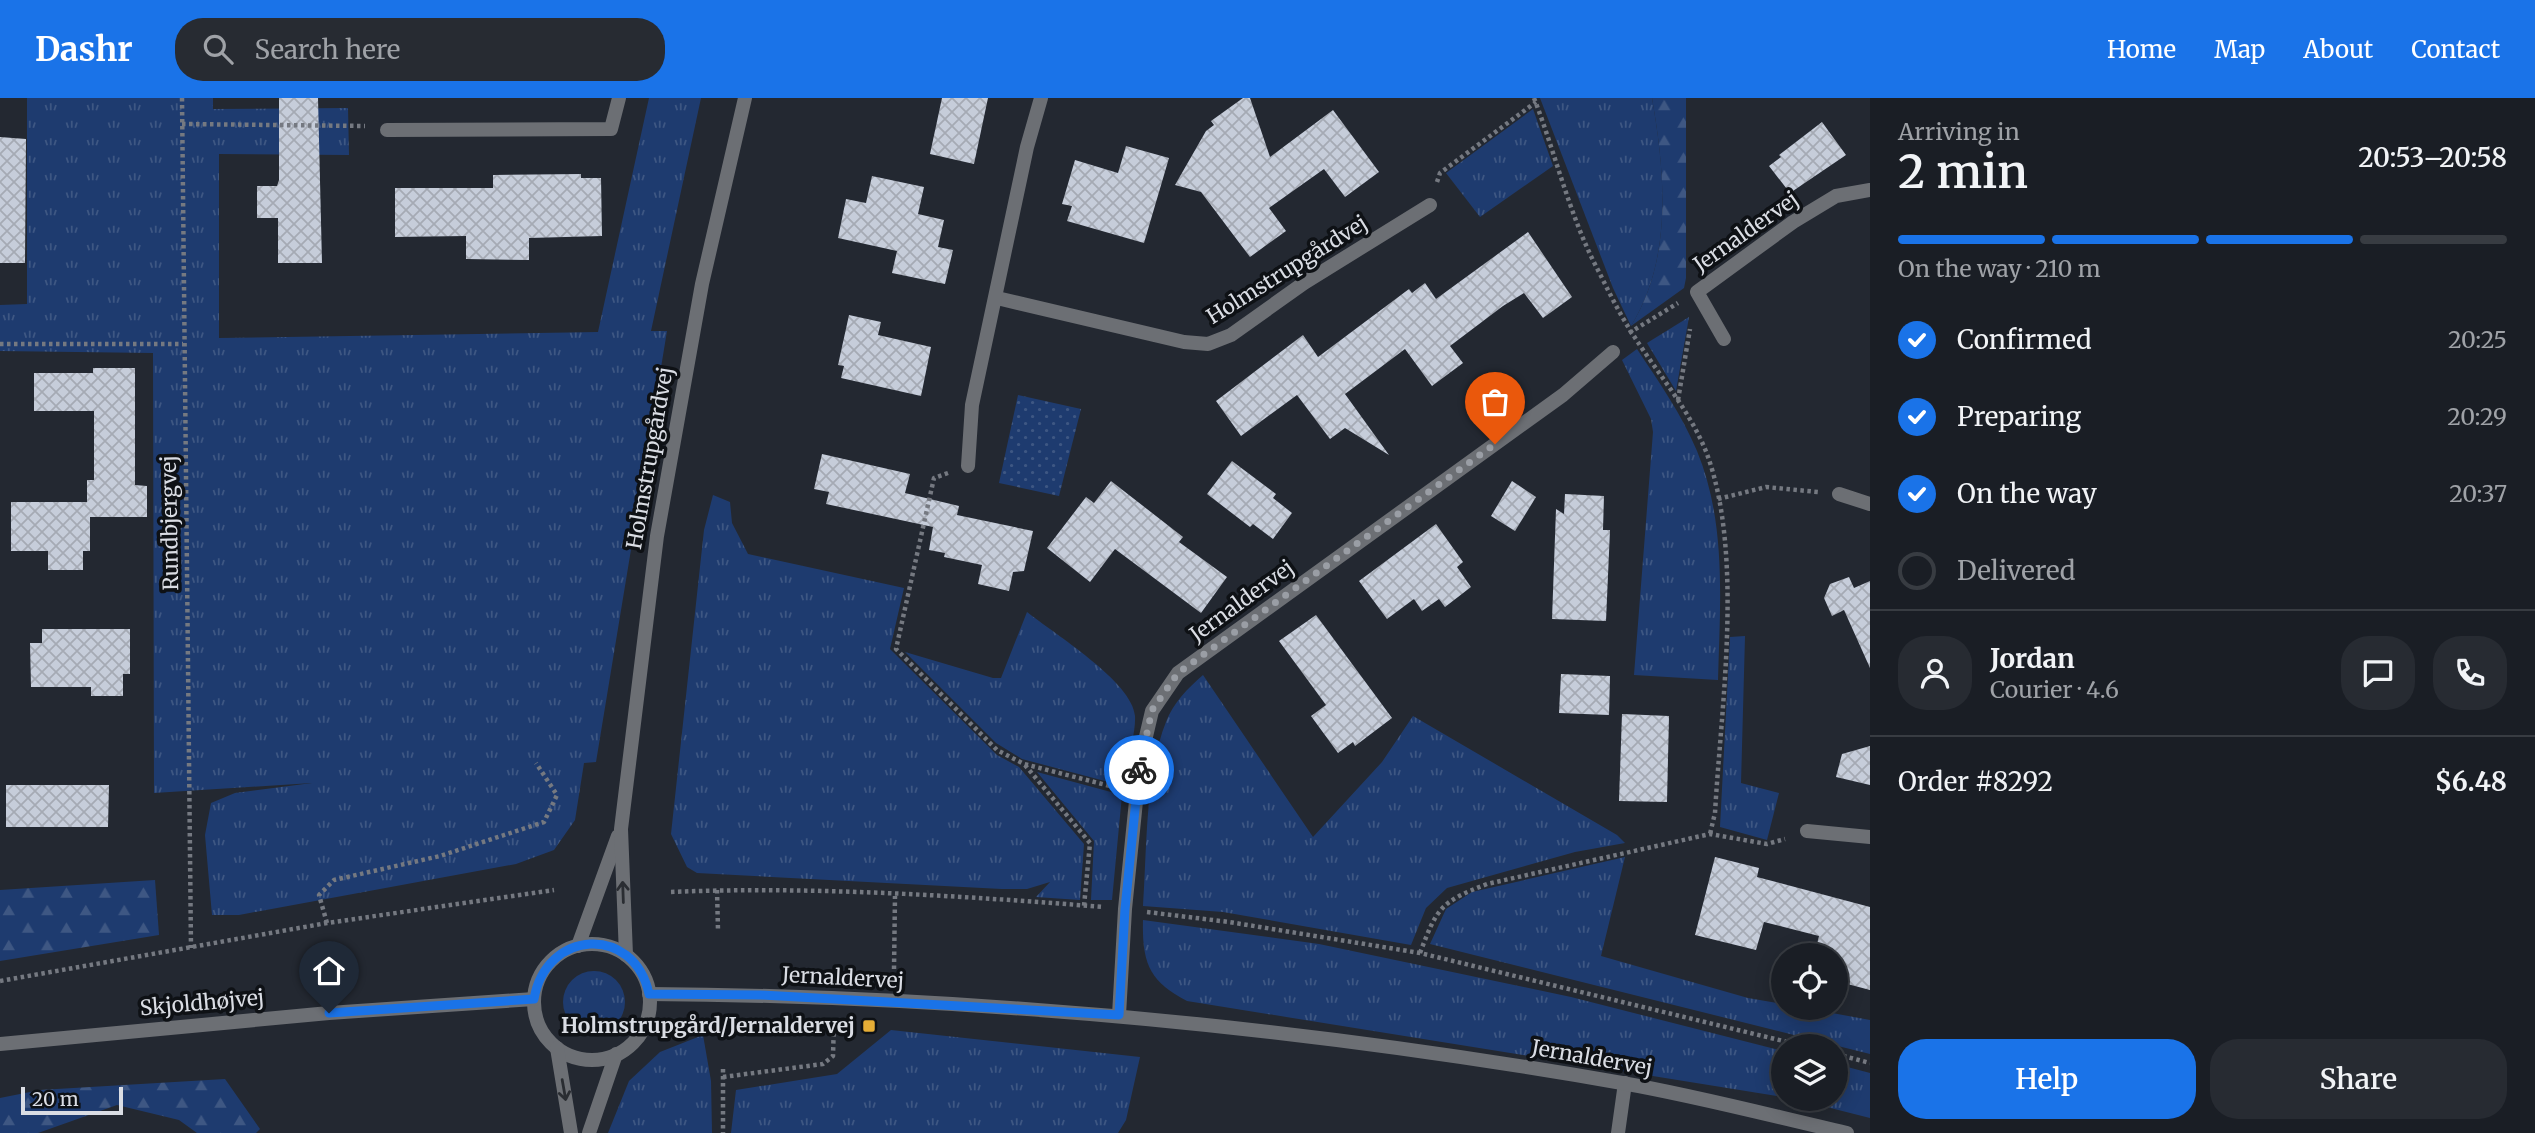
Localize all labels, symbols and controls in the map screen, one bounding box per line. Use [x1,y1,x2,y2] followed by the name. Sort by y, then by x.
[175,18,665,81] search box
[35,29,133,70] text: Dashr
[199,30,237,68] icon: search
[255,33,400,66] text: Search here
[2107,34,2176,65] text: Home
[2214,34,2265,65] text: Map
[2303,34,2373,65] text: About
[2411,34,2500,65] text: Contact
[1898,117,2020,146] text: Arriving in
[2358,141,2507,174] text: 20:53–20:58
[1898,143,2028,201] text: 2 min
[1687,185,1804,278] street label: Jernaldervej
[1201,209,1372,330] street label: Holmstrupgårdvej
[1898,254,2101,283] text: On the way · 210 m
[1898,321,1936,359] icon: check
[1957,323,2092,356] text: Confirmed
[2448,325,2507,354] text: 20:25
[620,365,679,551] street label: Holmstrupgårdvej
[1465,372,1525,444] pin
[1476,383,1514,421] icon: bag
[1898,398,1936,436] icon: check
[1957,400,2081,433] text: Preparing
[2447,402,2507,431] text: 20:29
[155,455,184,591] street label: Rundbjergvej
[1898,475,1936,513] icon: check
[1957,477,2097,510] text: On the way
[2449,479,2507,508] text: 20:37
[1183,554,1299,648] street label: Jernaldervej
[1957,554,2076,587] text: Delivered
[1898,636,1972,710] button: person
[2341,636,2415,710] button: chat
[2433,636,2507,710] button: phone
[1990,642,2075,675] text: Jordan
[1990,675,2119,704] text: Courier · 4.6
[1104,735,1174,805] courier
[1120,751,1158,789] icon: bike
[1898,765,2053,798] text: Order #8292
[2435,765,2507,798] text: $6.48
[617,880,630,903] one-way arrow
[299,941,359,1013] pin
[1771,943,1848,1111] map controls
[1771,943,1848,1020] button: locate
[310,952,348,990] icon: home
[780,961,905,994] street label: Jernaldervej
[139,984,265,1021] street label: Skjoldhøjvej
[561,1012,855,1039] place label: Holmstrupgård/Jernaldervej
[861,1018,877,1034] marker: Holmstrupgård/Jernaldervej
[1528,1033,1655,1081] street label: Jernaldervej
[1771,1034,1848,1111] button: layers
[1898,1039,2196,1119] button: Help
[2210,1039,2507,1119] button: Share
[558,1078,571,1101] one-way arrow
[21,1084,122,1116] scale bar
[32,1087,79,1111] text: 20 m

